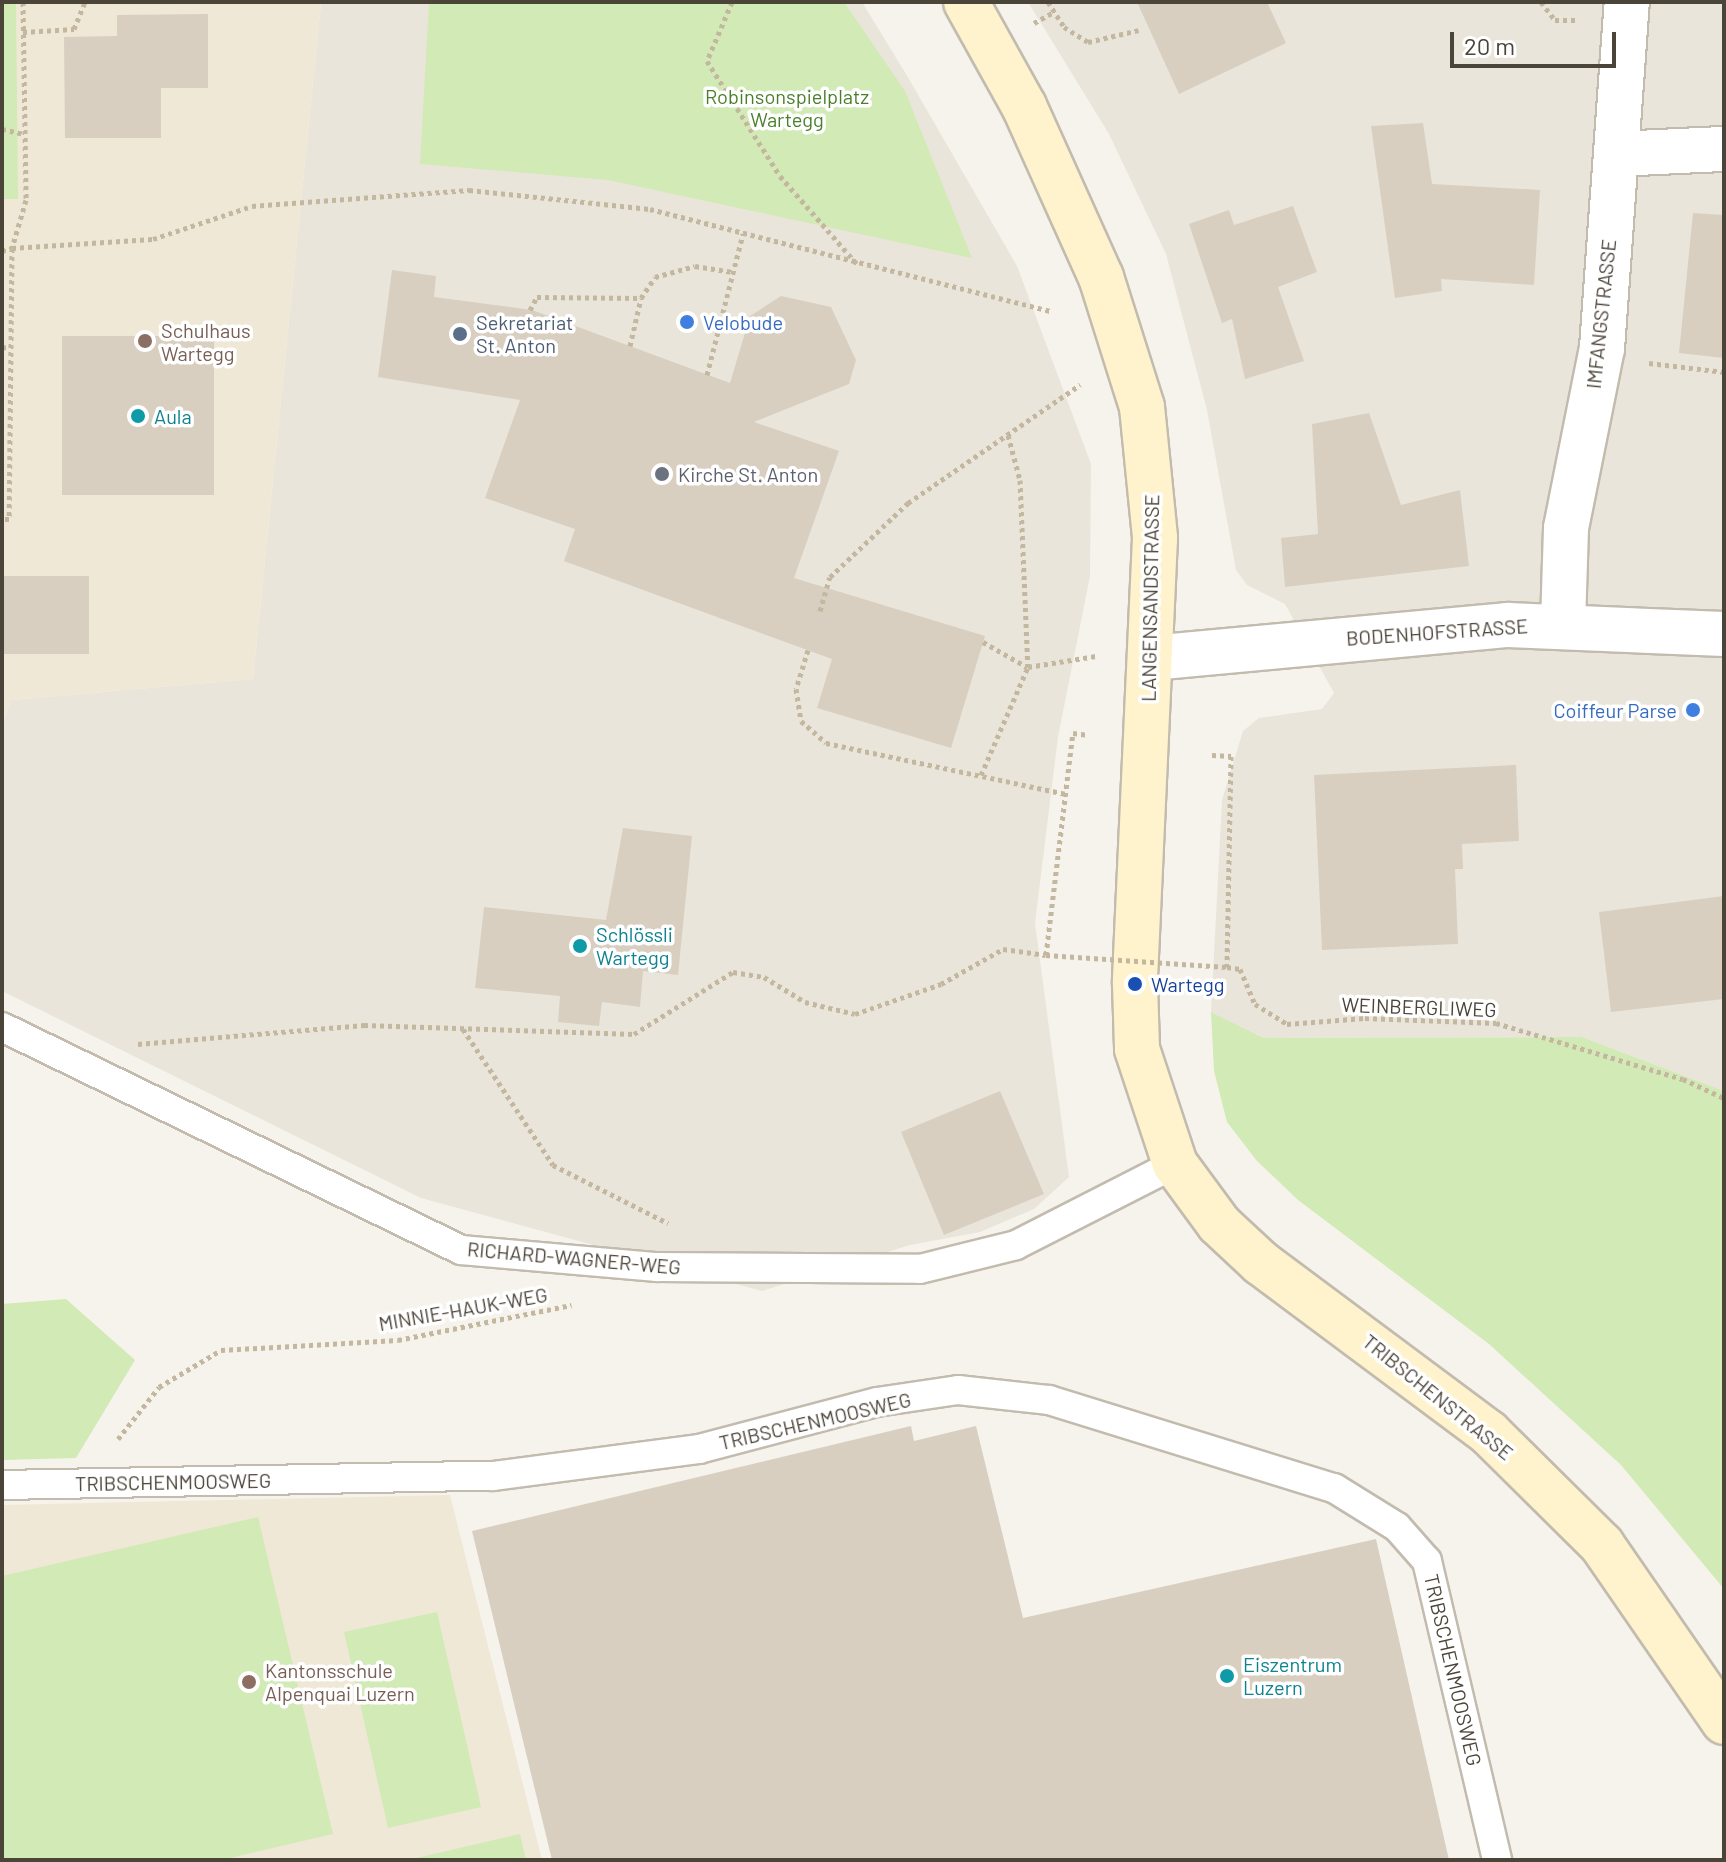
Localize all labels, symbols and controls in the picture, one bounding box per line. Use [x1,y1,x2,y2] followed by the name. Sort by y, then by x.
[1454,16,1620,66] scale bar
[1464,31,1515,60] text: 20 m
[705,85,869,132] park label: Robinsonspielplatz Wartegg
[1581,238,1621,390] street label: IMFANGSTRASSE
[476,310,573,357] place label: Sekretariat St. Anton
[703,310,783,334] place label: Velobude
[678,313,696,331] marker: Velobude
[161,318,251,365] place label: Schulhaus Wartegg
[451,325,469,343] marker: Sekretariat St. Anton
[136,332,154,350] marker: Schulhaus Wartegg
[154,404,192,428] place label: Aula
[129,407,147,425] marker: Aula
[678,462,818,486] place label: Kirche St. Anton
[653,465,671,483] marker: Kirche St. Anton
[1136,494,1164,702] street label: LANGENSANDSTRASSE
[1345,614,1529,650] street label: BODENHOFSTRASSE
[1553,698,1677,722] place label: Coiffeur Parse
[1684,701,1702,719] marker: Coiffeur Parse
[596,922,673,969] place label: Schlössli Wartegg
[571,937,589,955] marker: Schlössli Wartegg
[1151,972,1224,996] place label: Wartegg
[1126,975,1144,993] marker: Wartegg
[1341,992,1497,1022] street label: WEINBERGLIWEG
[466,1237,682,1279] street label: RICHARD-WAGNER-WEG
[377,1282,549,1336] street label: MINNIE-HAUK-WEG
[1358,1329,1518,1465] street label: TRIBSCHENSTRASSE
[717,1387,913,1455] street label: TRIBSCHENMOOSWEG
[75,1468,271,1496] street label: TRIBSCHENMOOSWEG
[1419,1572,1487,1768] street label: TRIBSCHENMOOSWEG
[1243,1652,1342,1699] place label: Eiszentrum Luzern
[265,1658,415,1705] place label: Kantonsschule Alpenquai Luzern
[1218,1667,1236,1685] marker: Eiszentrum Luzern
[240,1673,258,1691] marker: Kantonsschule Alpenquai Luzern

